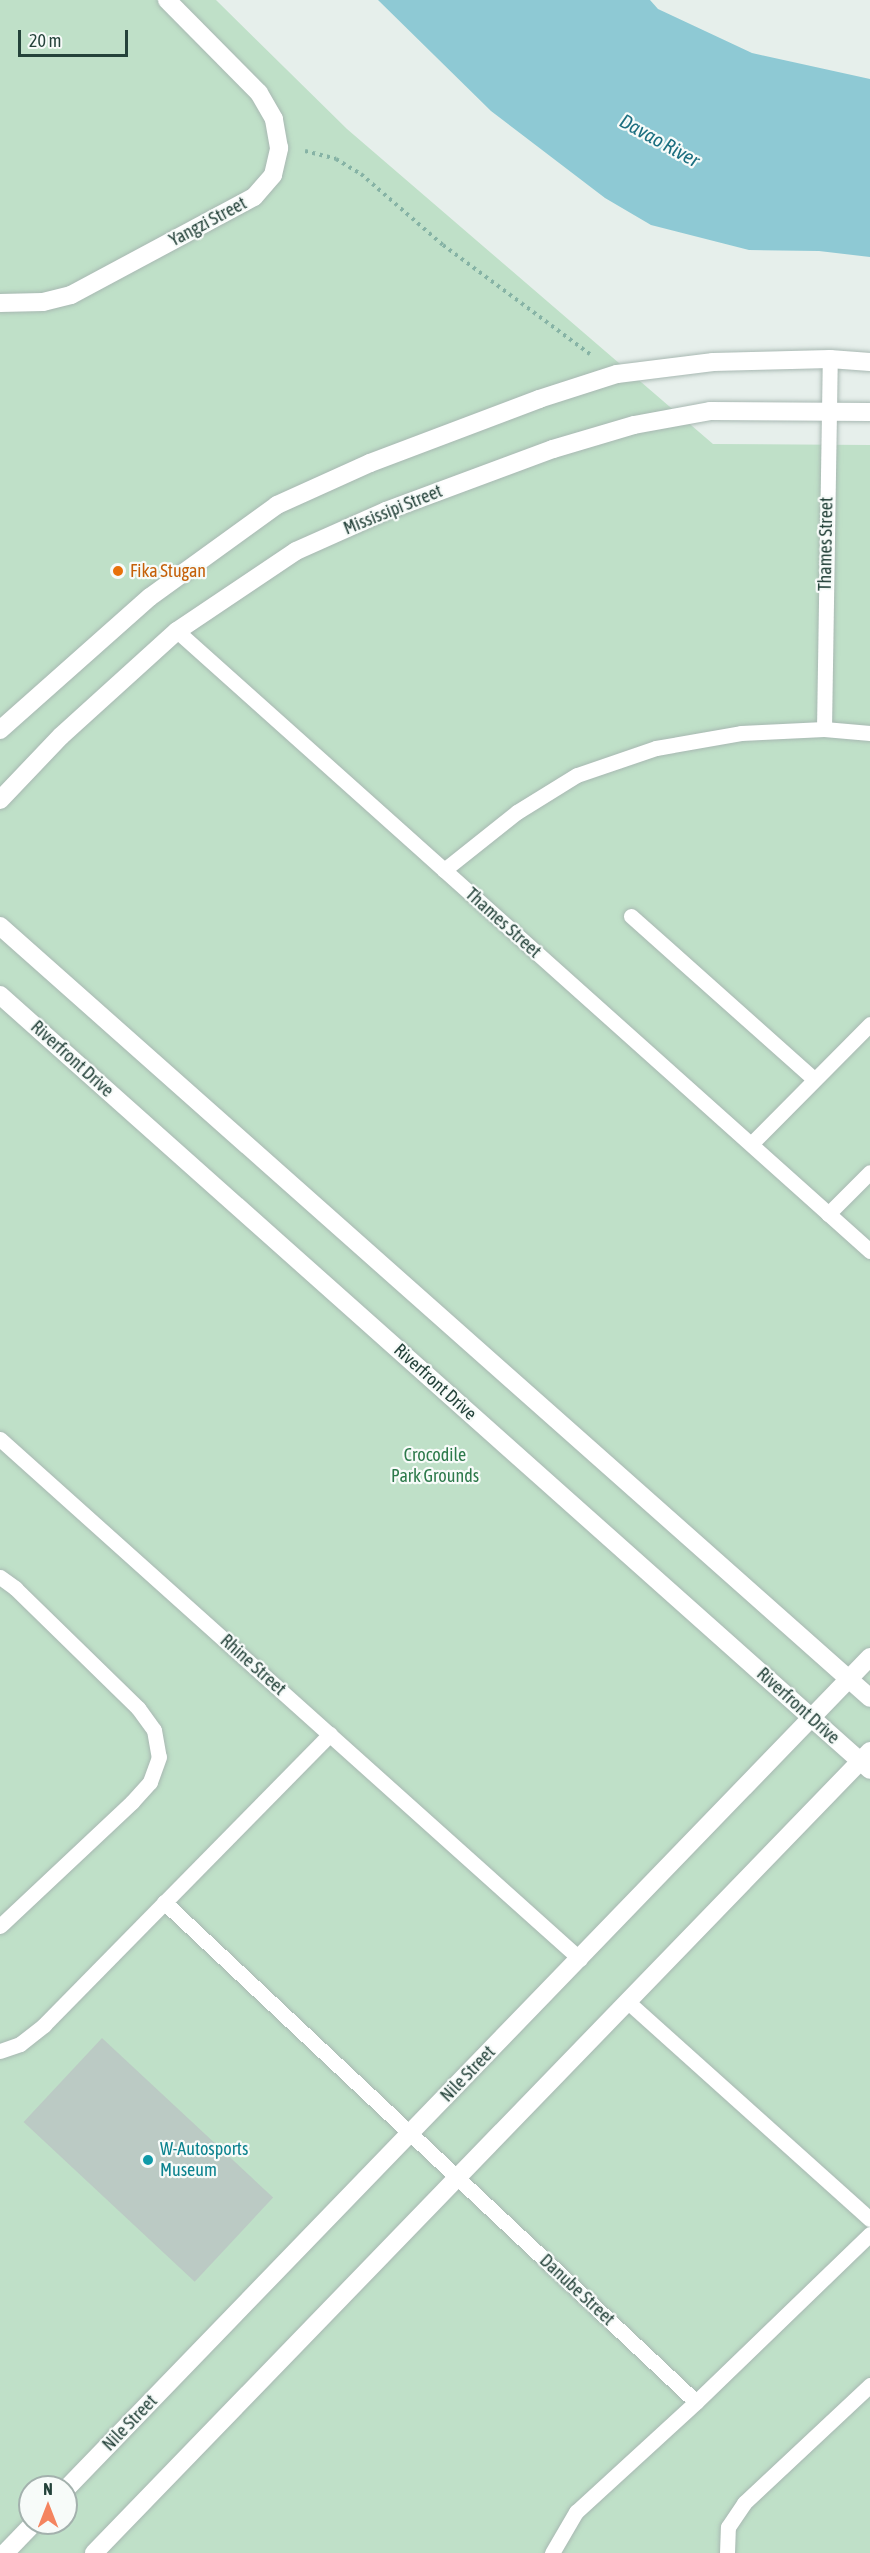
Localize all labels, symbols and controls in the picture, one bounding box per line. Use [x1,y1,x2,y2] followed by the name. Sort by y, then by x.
[21,18,130,56] scale bar
[29,30,61,51] text: 20 m
[616,108,704,172] water label: Davao River
[166,193,250,251] street label: Yangzi Street
[340,480,446,540] street label: Mississipi Street
[814,497,838,591] street label: Thames Street
[130,560,206,582] place label: Fika Stugan
[111,564,125,578] marker: Fika Stugan
[461,883,545,963] street label: Thames Street
[26,1016,118,1102] street label: Riverfront Drive
[389,1339,481,1425] street label: Riverfront Drive
[391,1445,479,1488] park label: Crocodile Park Grounds
[216,1630,290,1700] street label: Rhine Street
[752,1663,844,1749] street label: Riverfront Drive
[436,2042,500,2106] street label: Nile Street
[160,2139,248,2182] place label: W-Autosports Museum
[141,2153,155,2167] marker: W-Autosports Museum
[535,2250,619,2330] street label: Danube Street
[98,2391,162,2455] street label: Nile Street
[18,2475,78,2535] north arrow
[43,2480,53,2498] text: N

